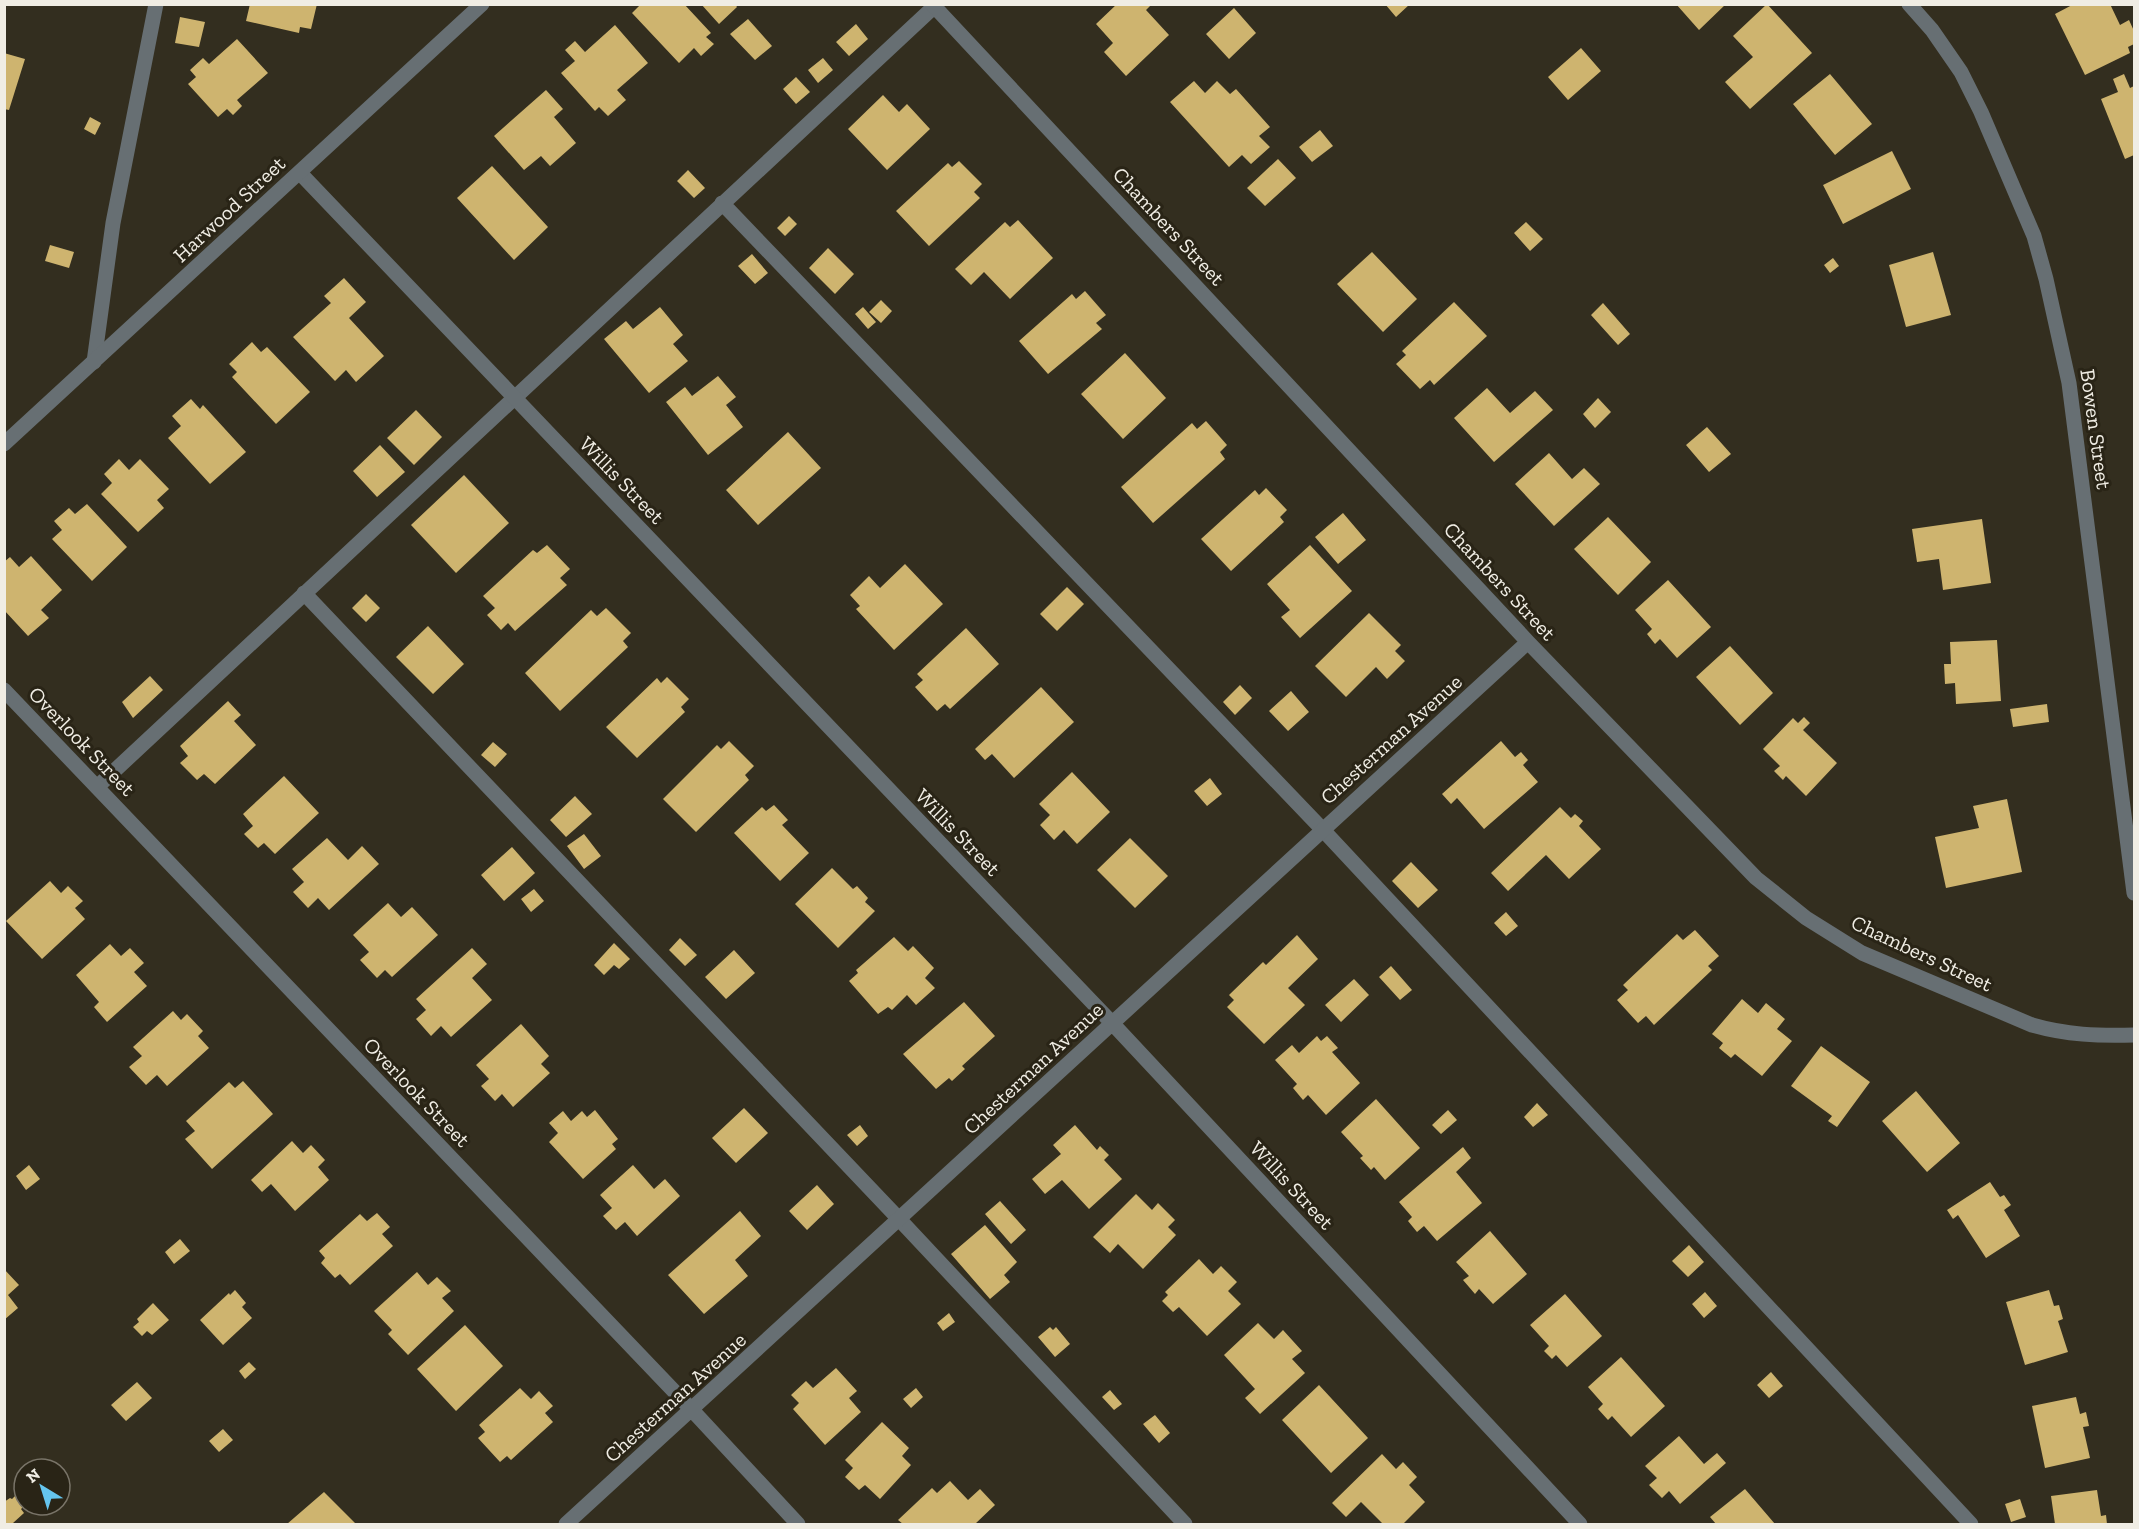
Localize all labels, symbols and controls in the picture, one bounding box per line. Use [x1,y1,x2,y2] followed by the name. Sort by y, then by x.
[168,151,290,267] street label: Harwood Street
[1108,162,1230,291] street label: Chambers Street
[2075,367,2117,491] street label: Bowen Street
[574,431,670,529] street label: Willis Street
[1439,517,1561,646] street label: Chambers Street
[1315,669,1467,809] street label: Chesterman Avenue
[24,681,141,801] street label: Overlook Street
[910,783,1006,881] street label: Willis Street
[1847,909,1997,997] street label: Chambers Street
[958,997,1108,1139] street label: Chesterman Avenue
[359,1032,476,1152] street label: Overlook Street
[1245,1136,1339,1234] street label: Willis Street
[599,1327,751,1467] street label: Chesterman Avenue
[12,1457,72,1517] north arrow
[22,1464,44,1487] text: N

